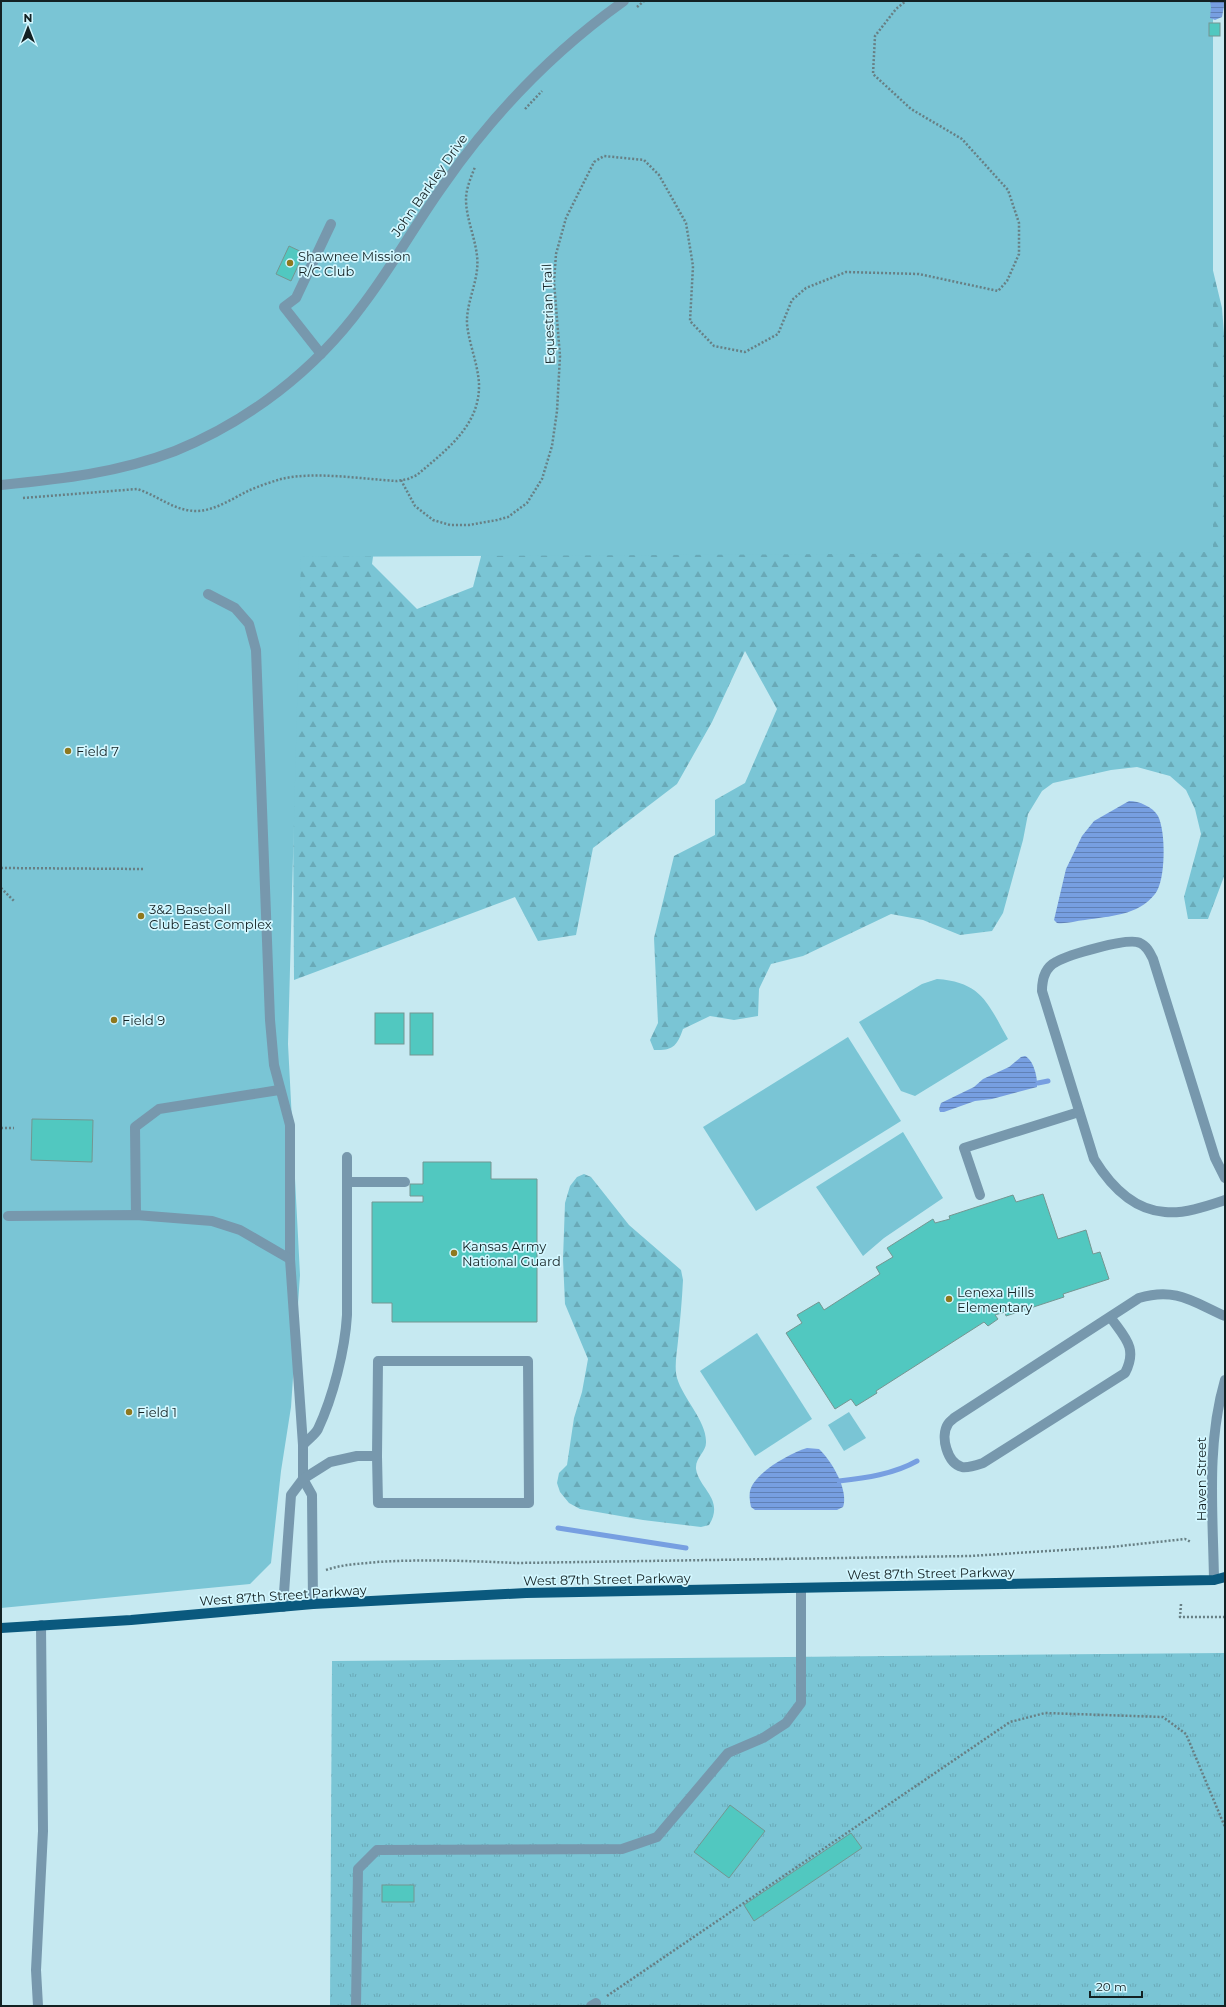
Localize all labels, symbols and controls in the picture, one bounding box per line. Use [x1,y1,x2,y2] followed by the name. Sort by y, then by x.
[8,8,48,48] north arrow
[24,11,32,25] text: N
[387,130,471,240] street label: John Barkley Drive
[298,248,411,279] place label: Shawnee Mission R/C Club
[285,258,295,268] marker: Shawnee Mission R/C Club
[538,263,558,365] street label: Equestrian Trail
[76,743,119,759] place label: Field 7
[63,746,73,756] marker: Field 7
[149,901,272,932] place label: 3&2 Baseball Club East Complex
[136,911,146,921] marker: 3&2 Baseball Club East Complex
[122,1012,165,1028] place label: Field 9
[109,1015,119,1025] marker: Field 9
[462,1238,561,1269] place label: Kansas Army National Guard
[449,1248,459,1258] marker: Kansas Army National Guard
[957,1284,1034,1315] place label: Lenexa Hills Elementary
[944,1294,954,1304] marker: Lenexa Hills Elementary
[137,1404,177,1420] place label: Field 1
[124,1407,134,1417] marker: Field 1
[1193,1437,1209,1521] street label: Haven Street
[847,1564,1016,1582] street label: West 87th Street Parkway
[523,1570,692,1588] street label: West 87th Street Parkway
[199,1581,368,1609] street label: West 87th Street Parkway
[1090,1973,1142,1999] scale bar
[1096,1979,1127,1994] text: 20 m

